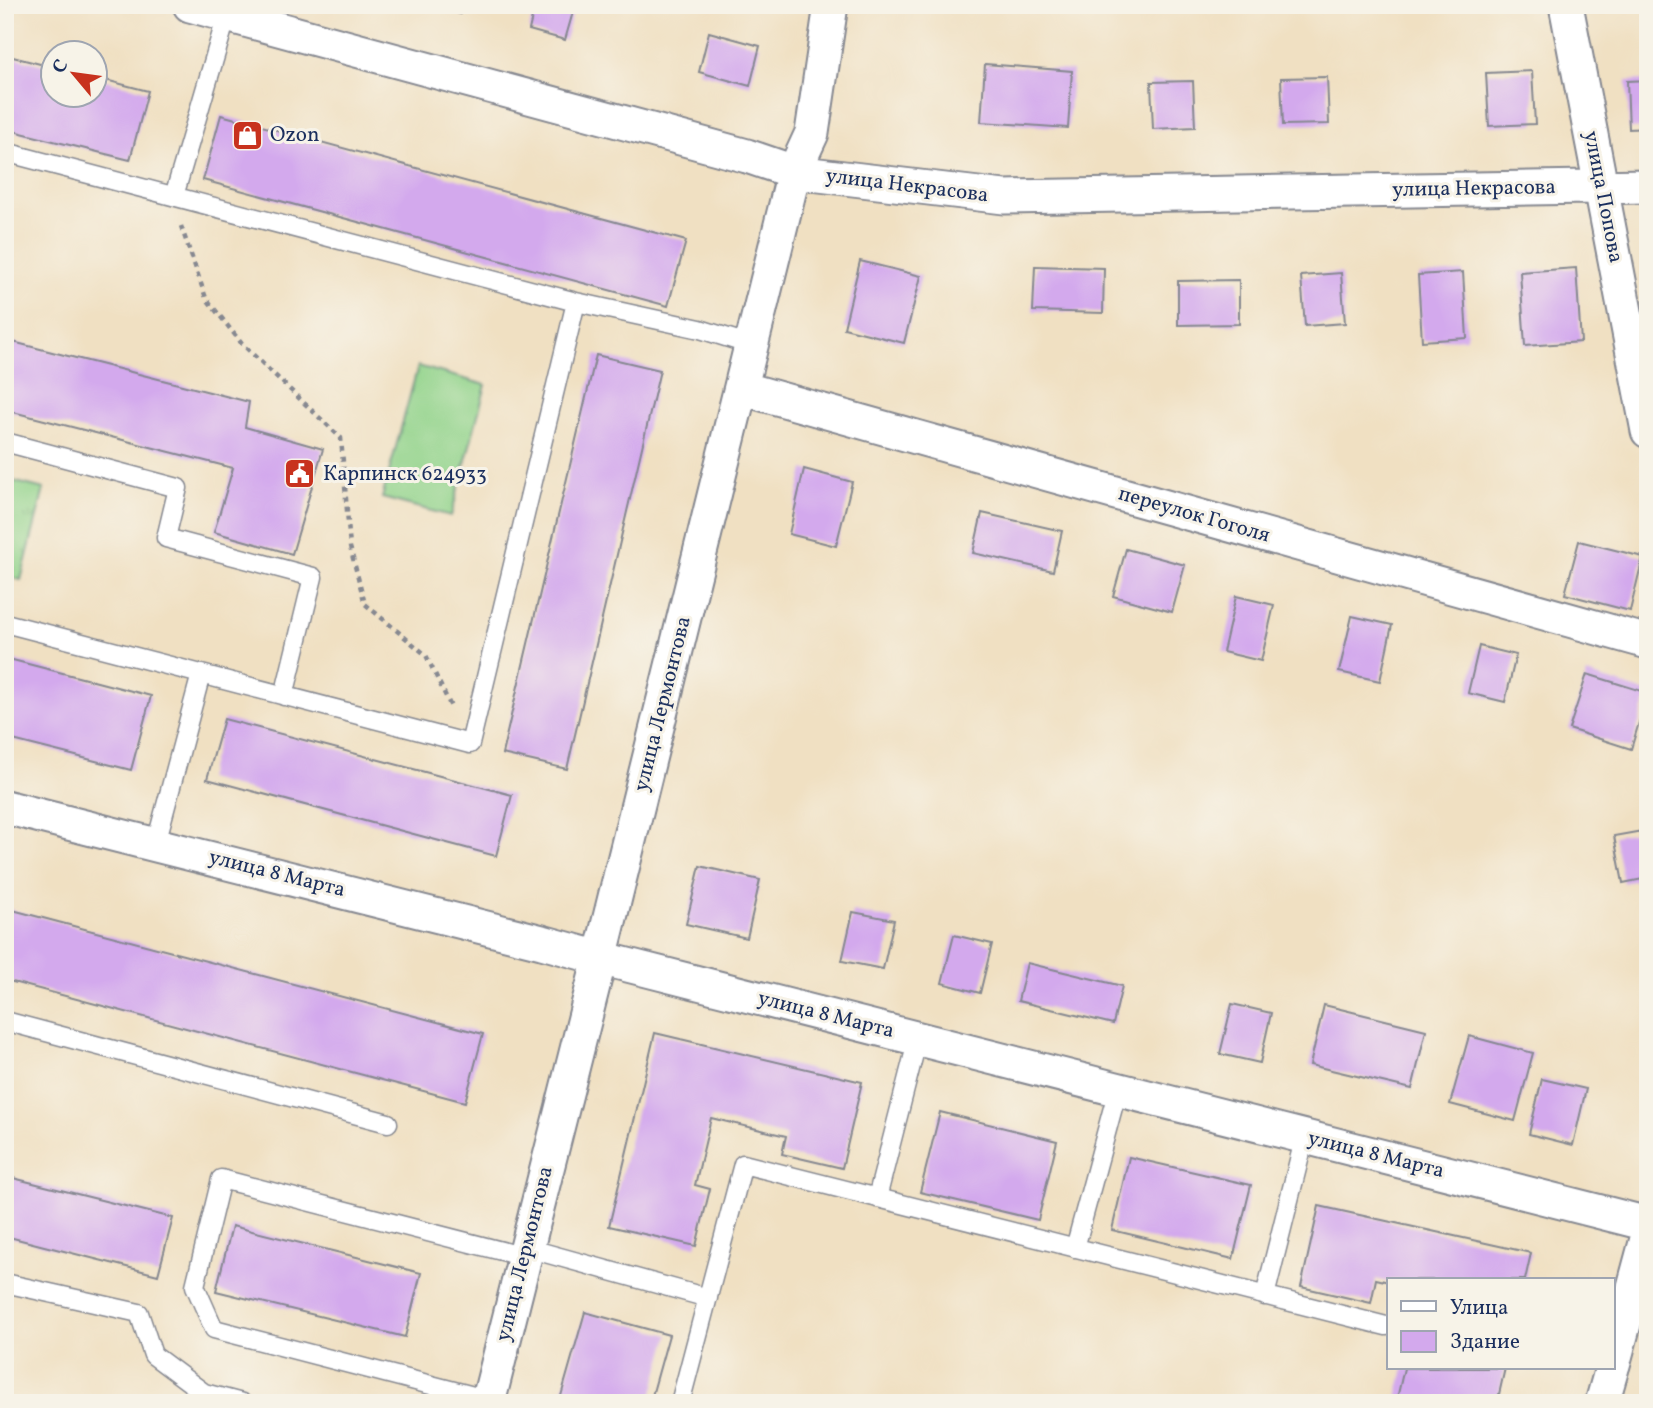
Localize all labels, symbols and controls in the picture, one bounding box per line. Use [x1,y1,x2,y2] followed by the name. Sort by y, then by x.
[38,38,108,108] north arrow
[47,55,75,78] text: С
[230,118,264,152] shop icon: Ozon
[270,121,320,150] place label: Ozon
[1576,129,1630,265] street label: улица Попова
[824,162,990,210] street label: улица Некрасова
[1392,173,1556,205] street label: улица Некрасова
[283,457,317,491] public building icon: Карпинск 624933
[323,460,487,489] place label: Карпинск 624933
[1115,479,1273,551] street label: переулок Гоголя
[627,613,699,795] street label: улица Лермонтова
[206,843,348,905] street label: улица 8 Марта
[755,984,897,1046] street label: улица 8 Марта
[1305,1124,1447,1186] street label: улица 8 Марта
[489,1163,561,1345] street label: улица Лермонтова
[1387,1278,1614,1370] legend
[1450,1294,1508,1323] text: Улица
[1450,1328,1520,1357] text: Здание

